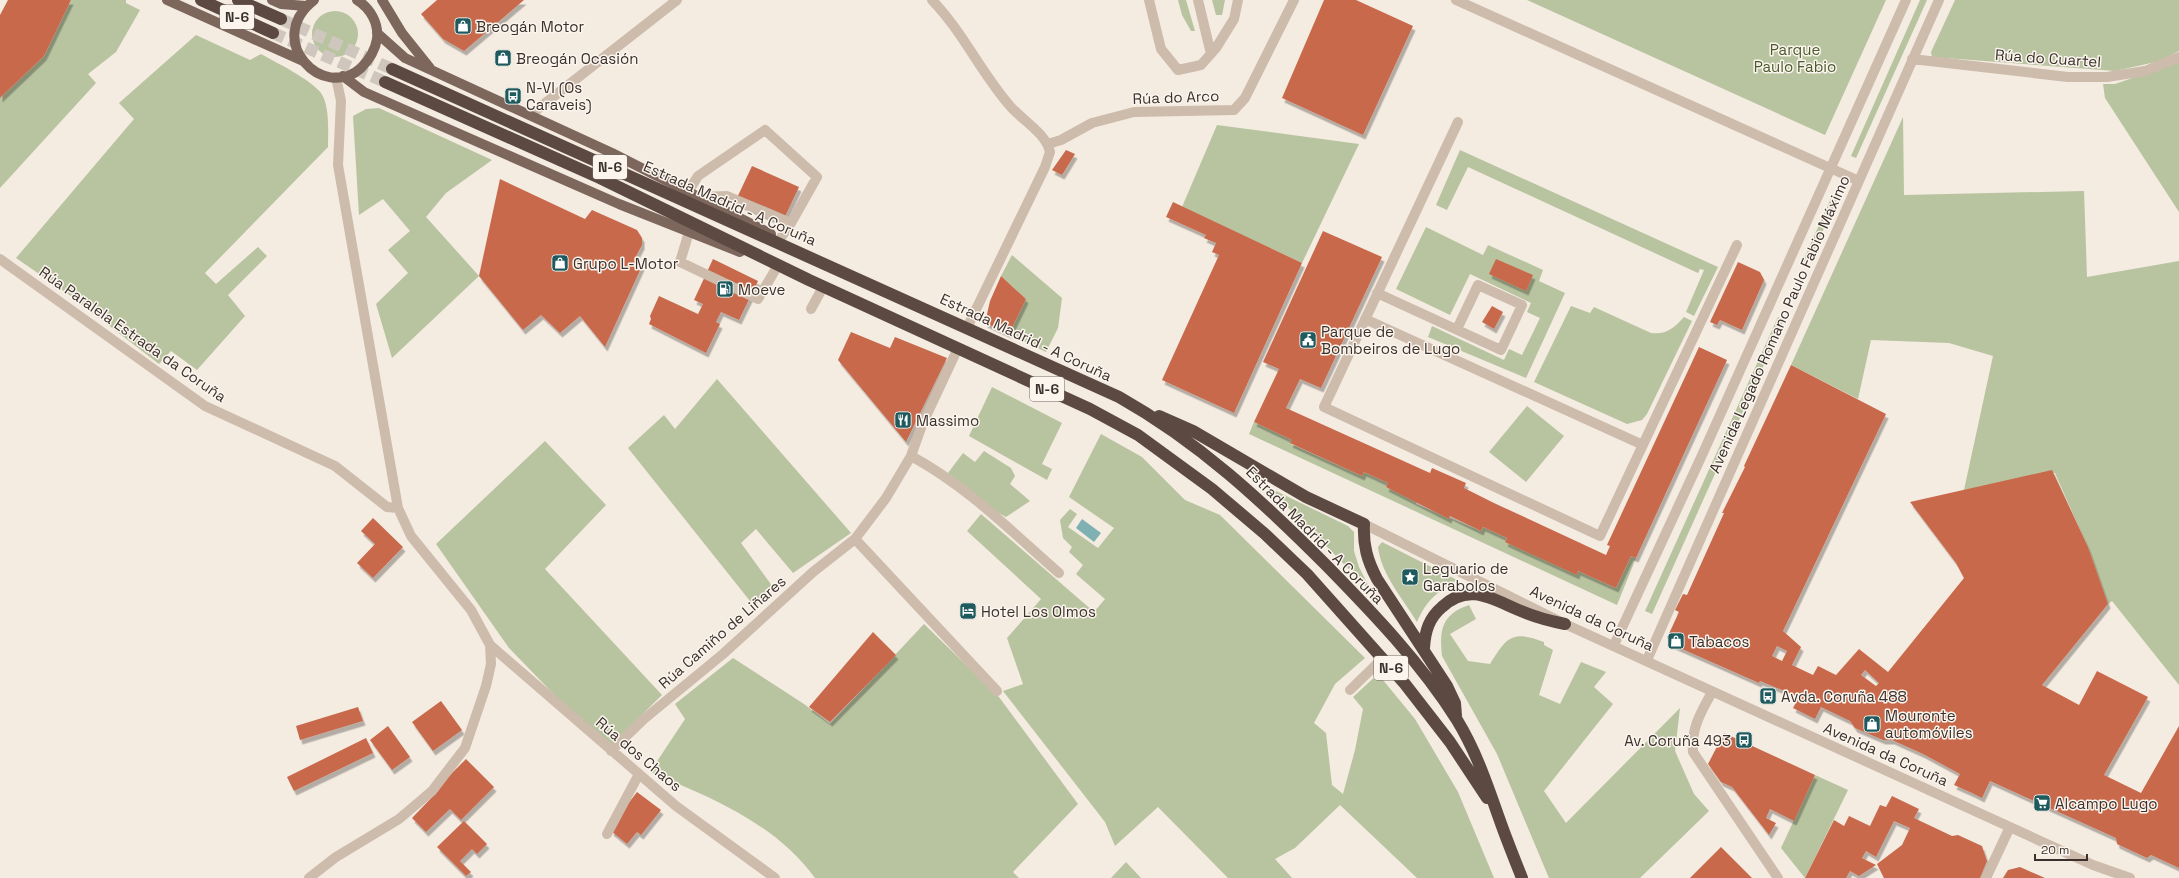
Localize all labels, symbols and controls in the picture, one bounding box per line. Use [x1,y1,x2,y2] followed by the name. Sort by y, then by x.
[220,5,254,29] road number: N-6
[453,16,473,36] shop icon: Breogán Motor
[476,17,585,36] place label: Breogán Motor
[1754,40,1836,76] park label: Parque Paulo Fabio
[1994,45,2102,71] street label: Rúa do Cuartel
[493,48,513,68] shop icon: Breogán Ocasión
[516,49,638,68] place label: Breogán Ocasión
[526,78,592,115] place label: N-VI (Os Caraveis)
[503,86,523,106] bus stop icon: N-VI (Os Caraveis)
[1132,86,1220,108] street label: Rúa do Arco
[593,155,627,179] road number: N-6
[641,156,820,250] street label: Estrada Madrid - A Coruña
[1704,172,1854,476] street label: Avenida Legado Romano Paulo Fabio Máximo
[550,253,570,273] shop icon: Grupo L-Motor
[573,254,679,273] place label: Grupo L-Motor
[36,262,231,406] street label: Rúa Paralela Estrada da Coruña
[715,279,735,299] fuel station icon: Moeve
[738,280,786,299] place label: Moeve
[937,289,1115,385] street label: Estrada Madrid - A Coruña
[1321,322,1460,358] place label: Parque de Bombeiros de Lugo
[1298,330,1318,350] public building icon: Parque de Bombeiros de Lugo
[1030,377,1064,401] road number: N-6
[893,410,913,430] restaurant icon: Massimo
[916,411,979,430] place label: Massimo
[1242,462,1388,608] street label: Estrada Madrid - A Coruña
[1423,559,1509,595] place label: Leguario de Garabolos
[1400,567,1420,587] place icon: Leguario de Garabolos
[654,571,790,692] street label: Rúa Camiño de Liñares
[1527,581,1657,655] street label: Avenida da Coruña
[958,601,978,621] hotel icon: Hotel Los Olmos
[981,602,1096,621] place label: Hotel Los Olmos
[1666,631,1686,651] shop icon: Tabacos
[1689,632,1749,651] place label: Tabacos
[1374,656,1408,680] road number: N-6
[1758,686,1778,706] bus stop icon: Avda. Coruña 488
[1781,687,1907,706] place label: Avda. Coruña 488
[1885,706,1973,742] place label: Mouronte automóviles
[592,713,686,795] street label: Rúa dos Chaos
[1862,714,1882,734] shop icon: Mouronte automóviles
[1821,718,1952,790] street label: Avenida da Coruña
[1734,730,1754,750] bus stop icon: Av. Coruña 493
[1624,731,1731,750] place label: Av. Coruña 493
[2032,793,2052,813] supermarket icon: Alcampo Lugo
[2055,794,2158,813] place label: Alcampo Lugo
[2035,836,2087,862] scale bar
[2041,842,2069,858] text: 20 m

